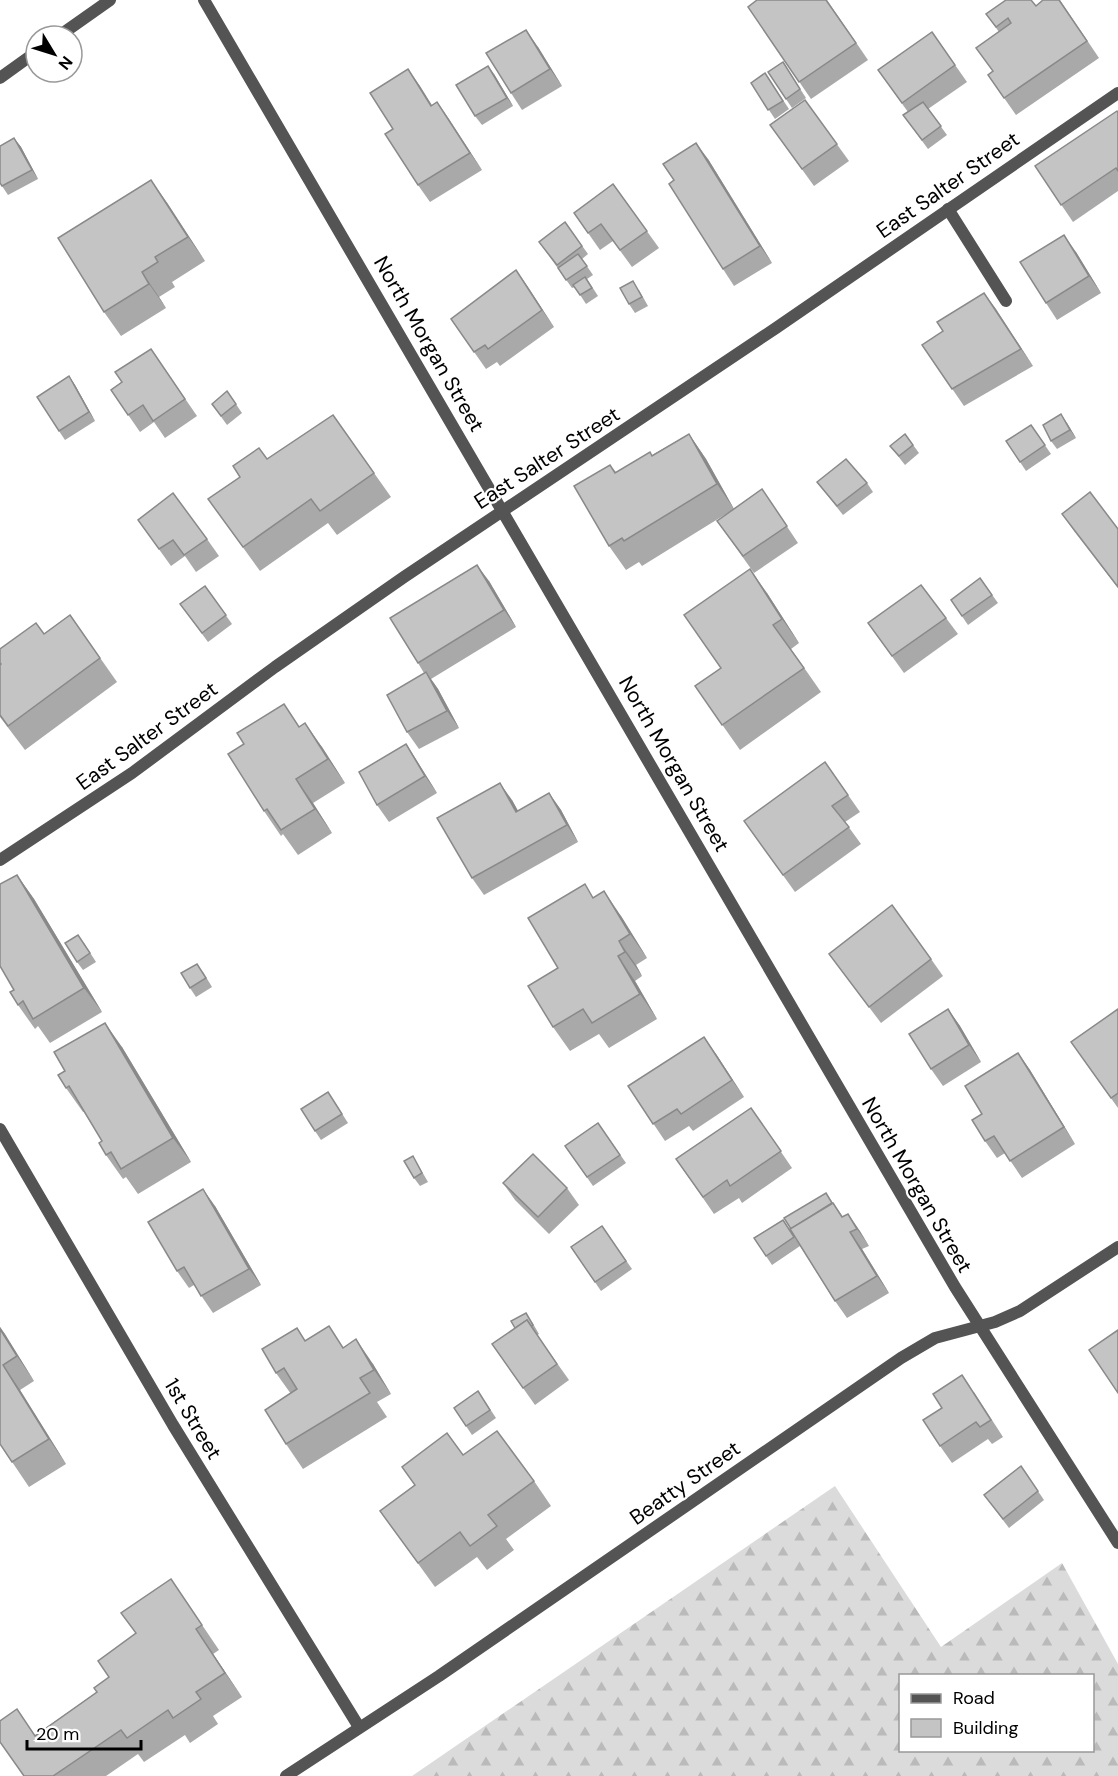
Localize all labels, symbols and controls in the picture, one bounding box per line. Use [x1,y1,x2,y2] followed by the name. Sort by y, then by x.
[24,24,84,84] north arrow
[54,52,77,74] text: N
[871,125,1025,245] street label: East Salter Street
[367,251,491,437] street label: North Morgan Street
[469,400,625,516] street label: East Salter Street
[612,671,736,857] street label: North Morgan Street
[71,675,223,797] street label: East Salter Street
[855,1092,979,1278] street label: North Morgan Street
[158,1373,228,1465] street label: 1st Street
[624,1435,746,1531] street label: Beatty Street
[899,1674,1094,1752] legend
[953,1686,995,1710] text: Road
[27,1713,141,1751] scale bar
[953,1716,1018,1740] text: Building
[36,1722,79,1746] text: 20 m

